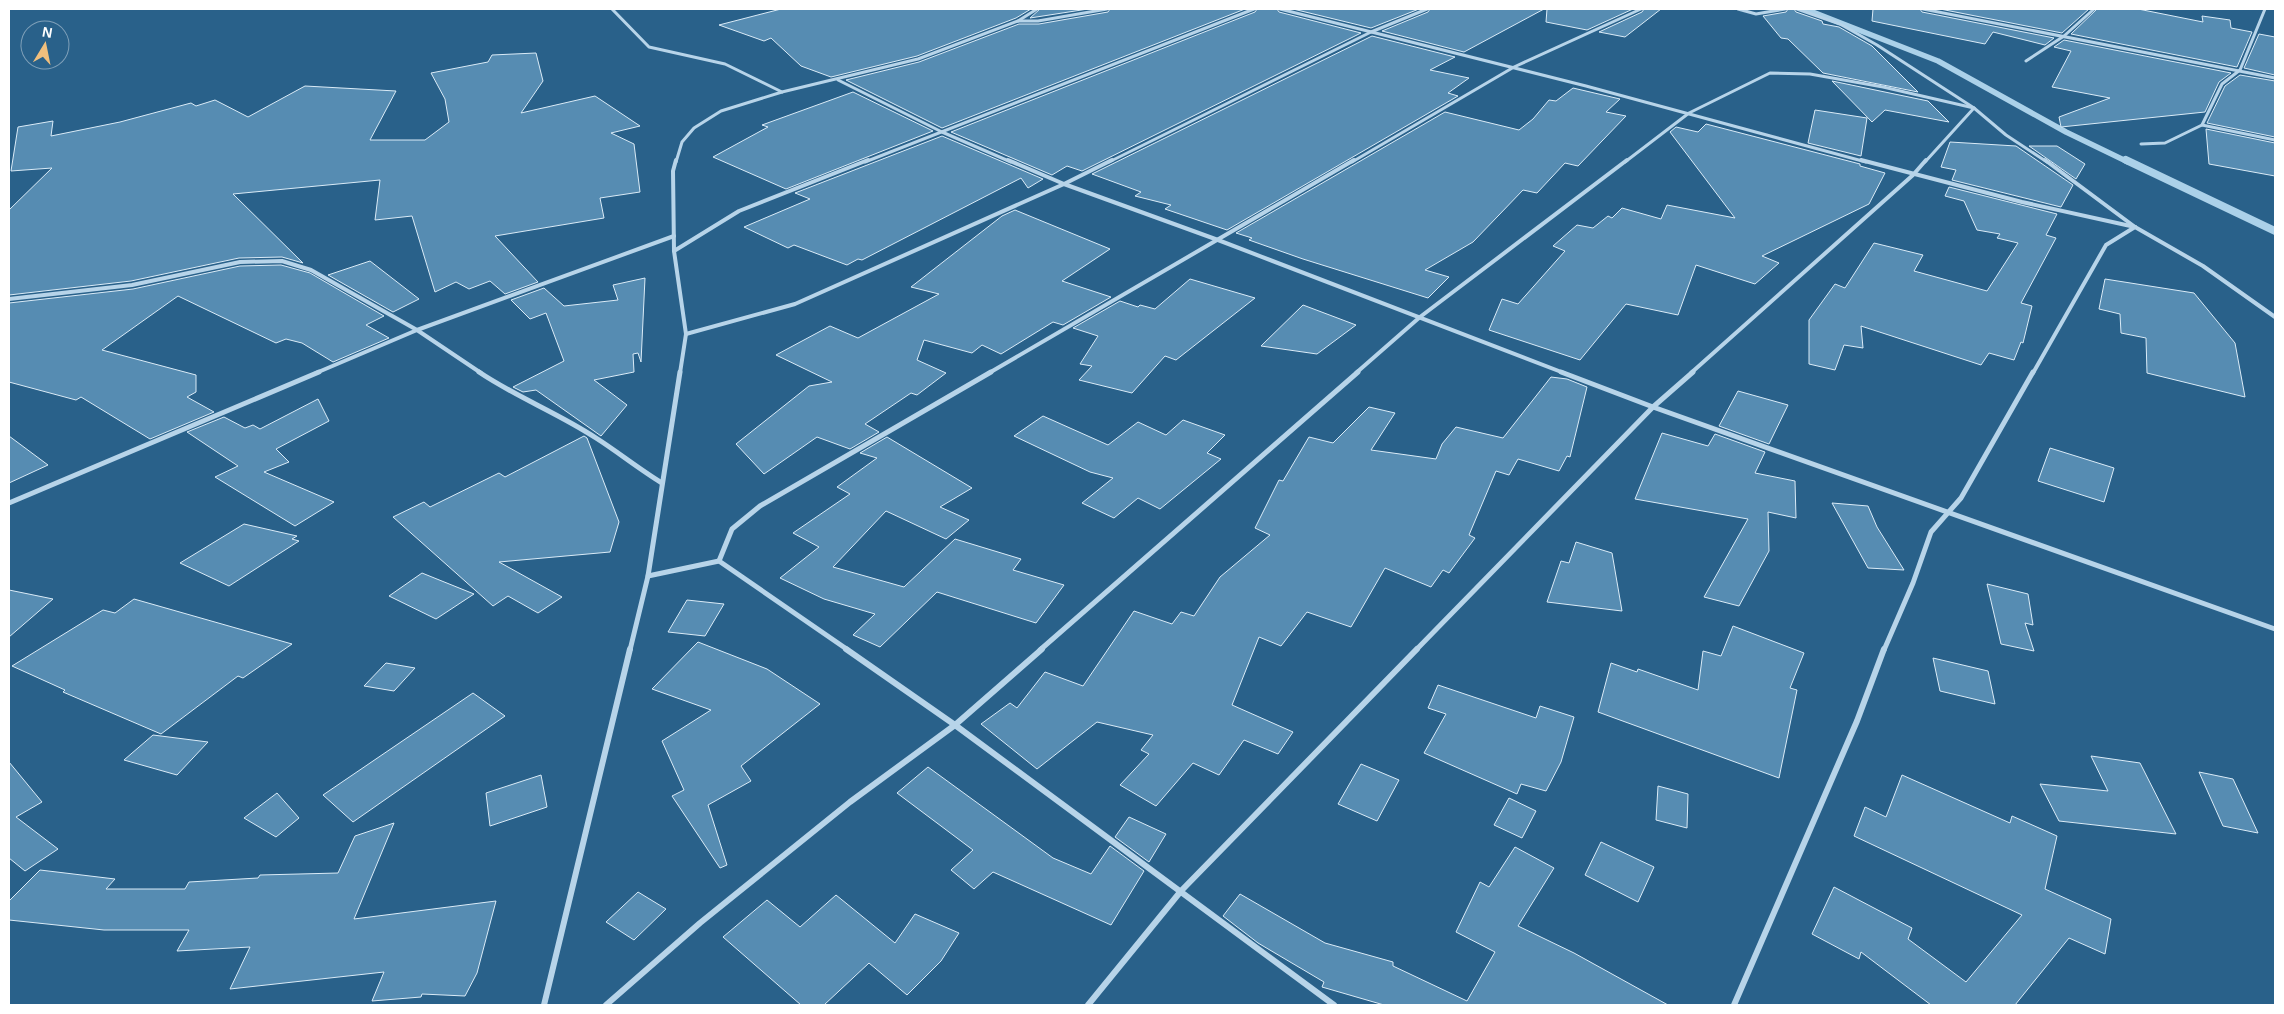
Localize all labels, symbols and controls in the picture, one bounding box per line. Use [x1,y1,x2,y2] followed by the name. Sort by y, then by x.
[20,20,70,70] north arrow
[41,23,54,41] text: N

